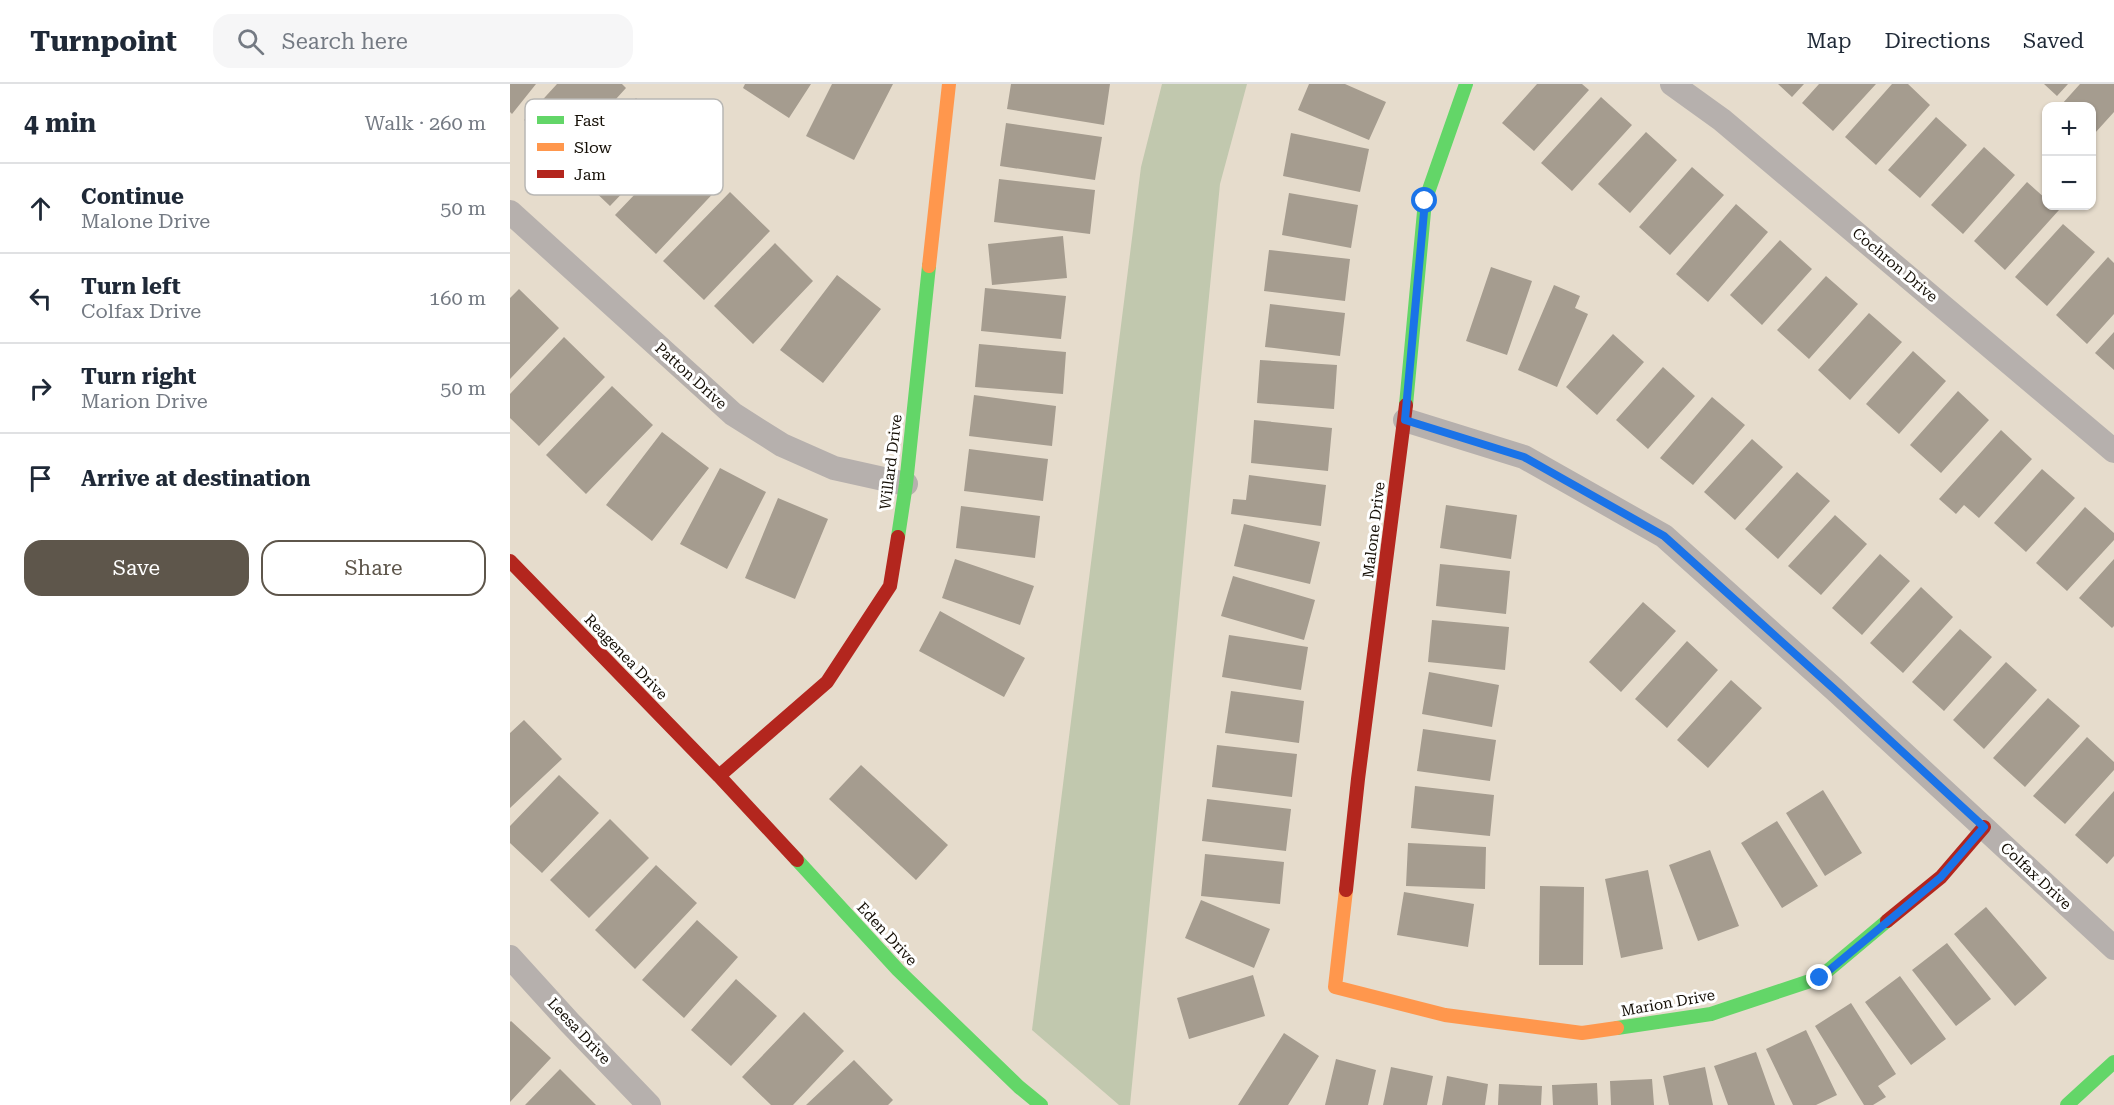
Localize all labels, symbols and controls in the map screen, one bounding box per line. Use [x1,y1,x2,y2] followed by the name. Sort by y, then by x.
[213,14,633,68] search box
[30,25,177,58] text: Turnpoint
[234,25,267,58] icon: search
[282,29,408,54] text: Search here
[1807,29,1851,53] text: Map
[1884,29,1990,53] text: Directions
[2023,29,2084,53] text: Saved
[525,99,723,195] legend
[2042,102,2096,210] map controls
[2042,102,2096,156] button: +
[24,108,96,138] text: 4 min
[365,111,486,135] text: Walk · 260 m
[574,111,605,130] text: Fast
[574,138,612,157] text: Slow
[2042,156,2096,210] button: −
[574,165,606,184] text: Jam
[81,184,184,209] text: Continue
[1411,187,1437,213] route start
[24,192,57,225] icon: ahead
[440,196,486,220] text: 50 m
[81,209,210,233] text: Malone Drive
[1849,224,1941,306] street label: Cochron Drive
[81,274,181,299] text: Turn left
[24,282,57,315] icon: left
[429,286,486,310] text: 160 m
[81,299,201,323] text: Colfax Drive
[651,339,731,413] street label: Patton Drive
[81,364,196,389] text: Turn right
[24,372,57,405] icon: right
[440,376,486,400] text: 50 m
[81,389,208,413] text: Marion Drive
[876,413,906,511] street label: Willard Drive
[24,462,57,495] icon: arrive
[81,466,310,491] text: Arrive at destination
[1359,481,1389,579] street label: Malone Drive
[24,540,249,596] button: Save
[261,540,486,596] button: Share
[581,611,671,703] street label: Reagenea Drive
[1997,839,2075,913] street label: Colfax Drive
[853,899,921,969] street label: Eden Drive
[1806,964,1832,990] route end
[1620,986,1716,1020] street label: Marion Drive
[544,994,614,1068] street label: Leesa Drive

